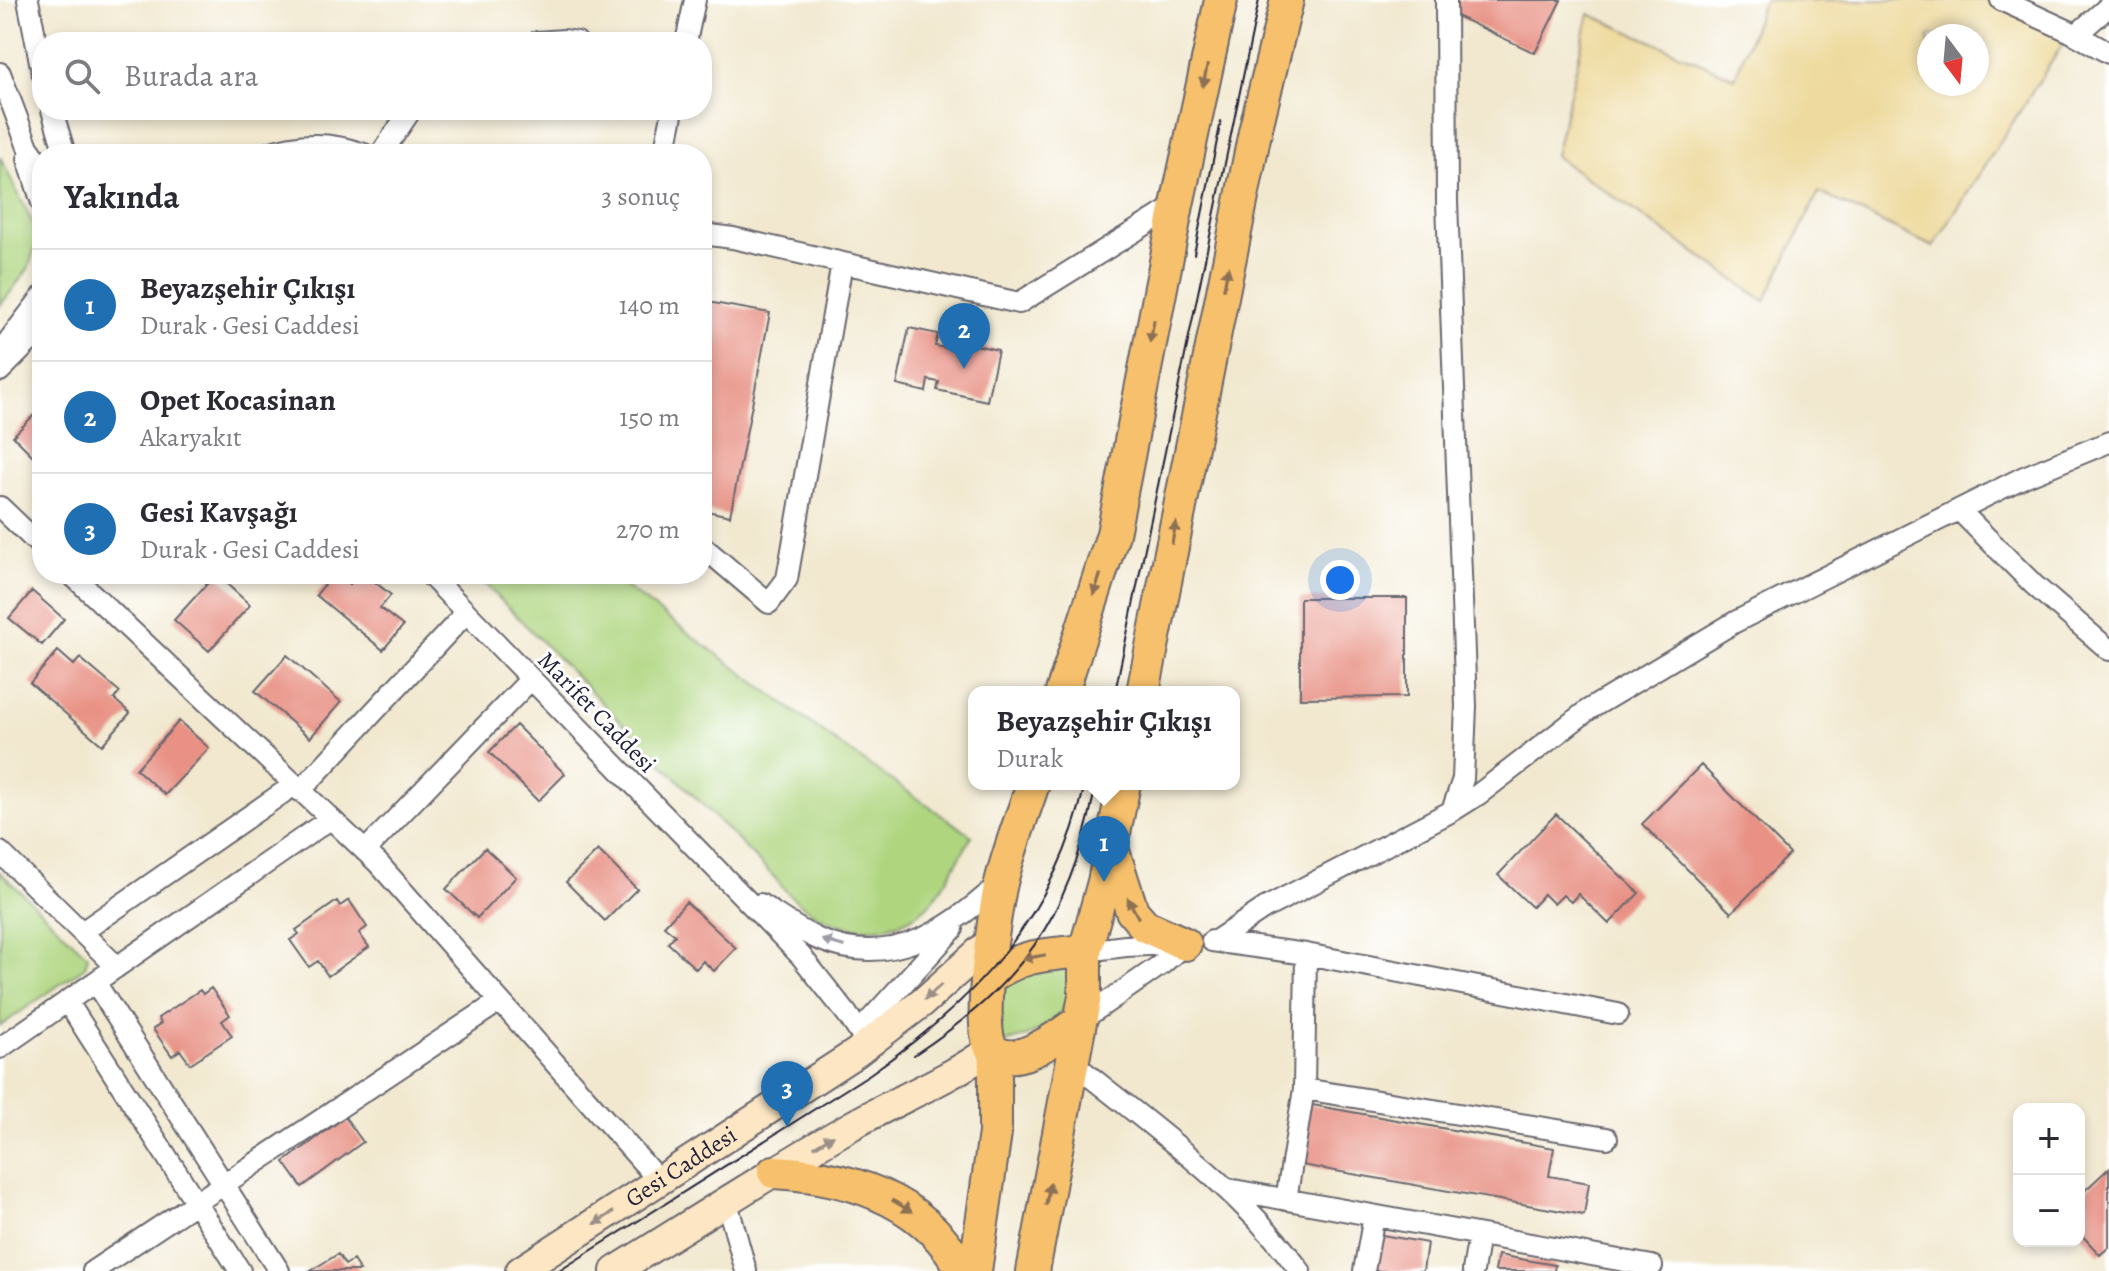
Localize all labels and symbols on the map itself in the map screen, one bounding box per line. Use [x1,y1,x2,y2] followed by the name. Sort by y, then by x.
[1917,24,1989,96] north arrow
[1198,64,1211,89] one-way arrow
[1220,266,1232,291] one-way arrow
[938,303,990,369] pin: 2
[1146,319,1158,344] one-way arrow
[1169,520,1181,545] one-way arrow
[1320,560,1360,600] your location
[1090,573,1102,597] one-way arrow
[531,644,663,780] street label: Marifet Caddesi
[1078,816,1130,882] pin: 1
[1127,897,1141,919] one-way arrow
[820,937,844,949] one-way arrow
[1021,952,1046,964] one-way arrow
[924,983,944,1000] one-way arrow
[761,1061,813,1127] pin: 3
[619,1119,743,1214] street label: Gesi Caddesi
[813,1135,835,1149] one-way arrow
[1042,1182,1054,1207] one-way arrow
[891,1198,913,1212] one-way arrow
[593,1210,615,1224] one-way arrow

